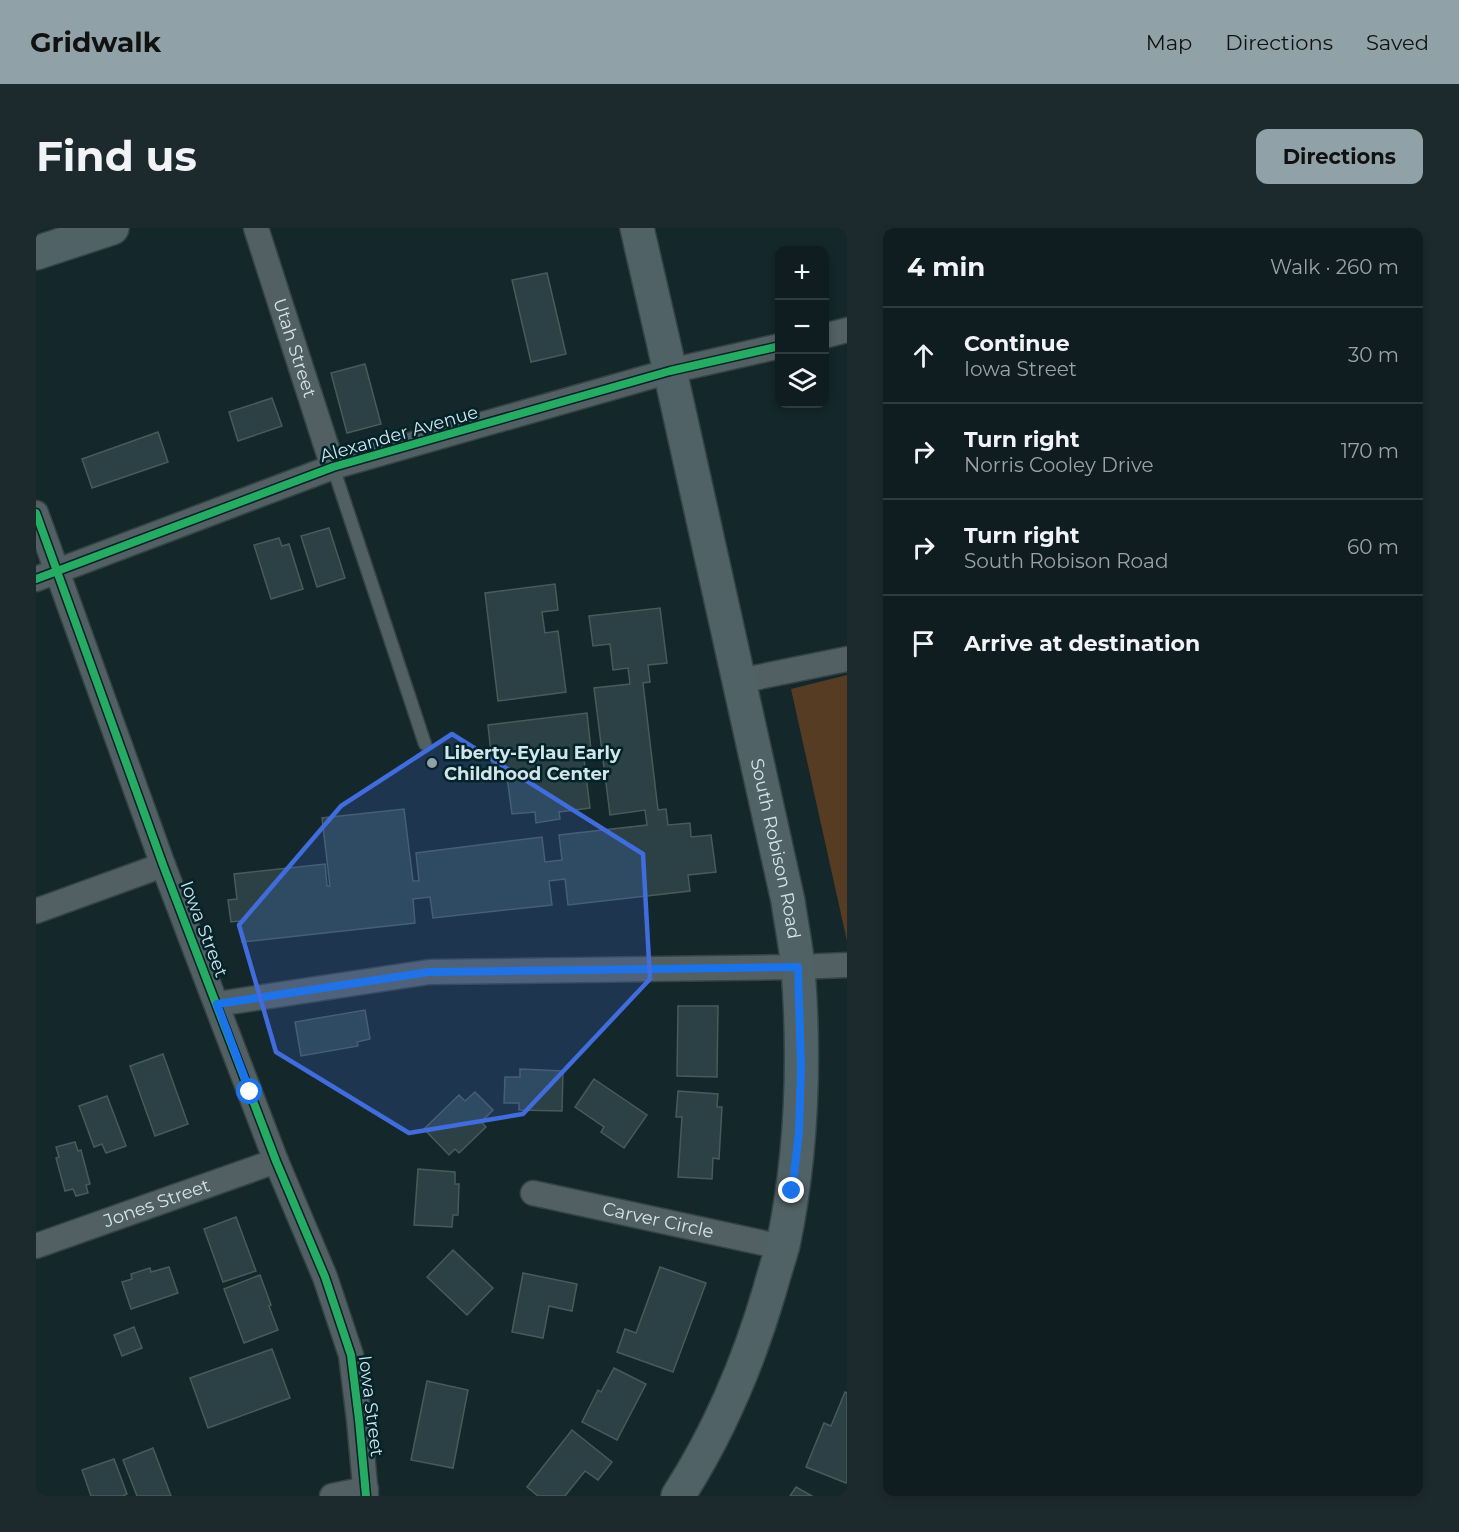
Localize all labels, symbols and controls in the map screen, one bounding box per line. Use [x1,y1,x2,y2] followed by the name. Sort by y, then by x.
[30,25,161,59] text: Gridwalk
[1146,30,1192,55] text: Map
[1225,30,1333,55] text: Directions
[1366,30,1429,55] text: Saved
[1256,129,1423,184] button: Directions
[36,130,197,182] text: Find us
[775,246,829,408] map controls
[775,246,829,300] button: +
[907,251,985,283] text: 4 min
[1270,255,1399,279] text: Walk · 260 m
[268,295,321,400] street label: Utah Street
[775,300,829,354] button: −
[964,330,1070,357] text: Continue
[907,339,940,372] icon: ahead
[1348,343,1399,367] text: 30 m
[775,354,829,408] button: layers
[964,357,1077,381] text: Iowa Street
[317,401,481,467] street label: Alexander Avenue
[964,426,1079,453] text: Turn right
[907,435,940,468] icon: right
[1341,439,1399,463] text: 170 m
[964,453,1154,477] text: Norris Cooley Drive
[964,522,1079,549] text: Turn right
[907,531,940,564] icon: right
[1347,535,1399,559] text: 60 m
[964,549,1168,573] text: South Robison Road
[907,627,940,660] icon: arrive
[964,630,1200,657] text: Arrive at destination
[444,742,621,785] place label: Liberty-Eylau Early Childhood Center
[425,756,439,770] marker: Liberty-Eylau Early Childhood Center
[746,756,805,941] street label: South Robison Road
[176,878,232,980] street label: Iowa Street
[236,1078,262,1104] route start
[100,1174,213,1233] street label: Jones Street
[778,1177,804,1203] route end
[600,1197,716,1243] street label: Carver Circle
[354,1354,388,1458] street label: Iowa Street

